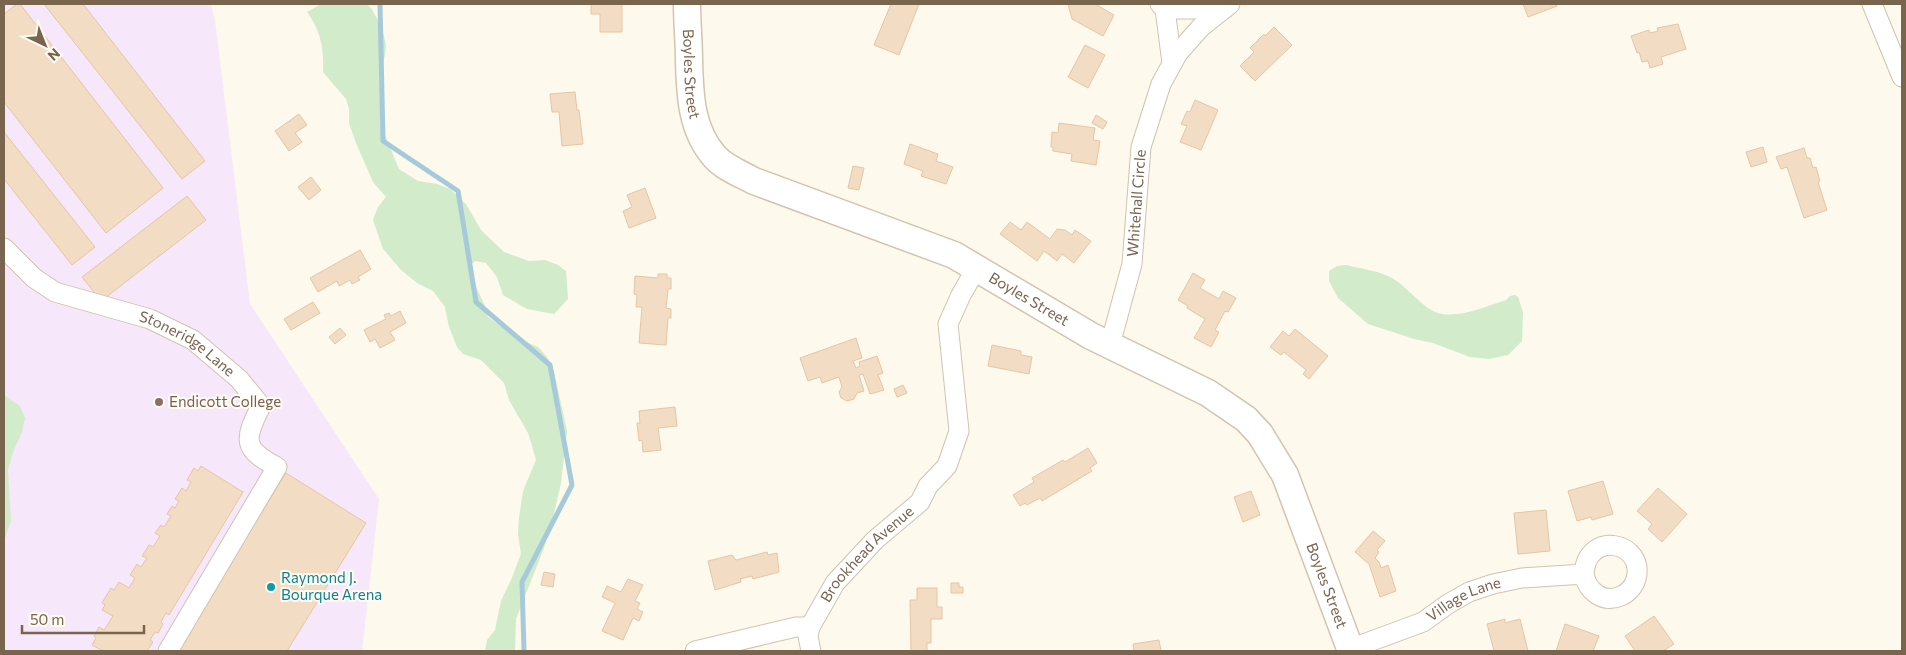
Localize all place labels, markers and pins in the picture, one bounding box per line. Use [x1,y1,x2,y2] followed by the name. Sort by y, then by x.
[169,392,281,410] place label: Endicott College
[153,396,165,408] marker: Endicott College
[281,568,382,603] place label: Raymond J. Bourque Arena
[265,581,277,593] marker: Raymond J. Bourque Arena

